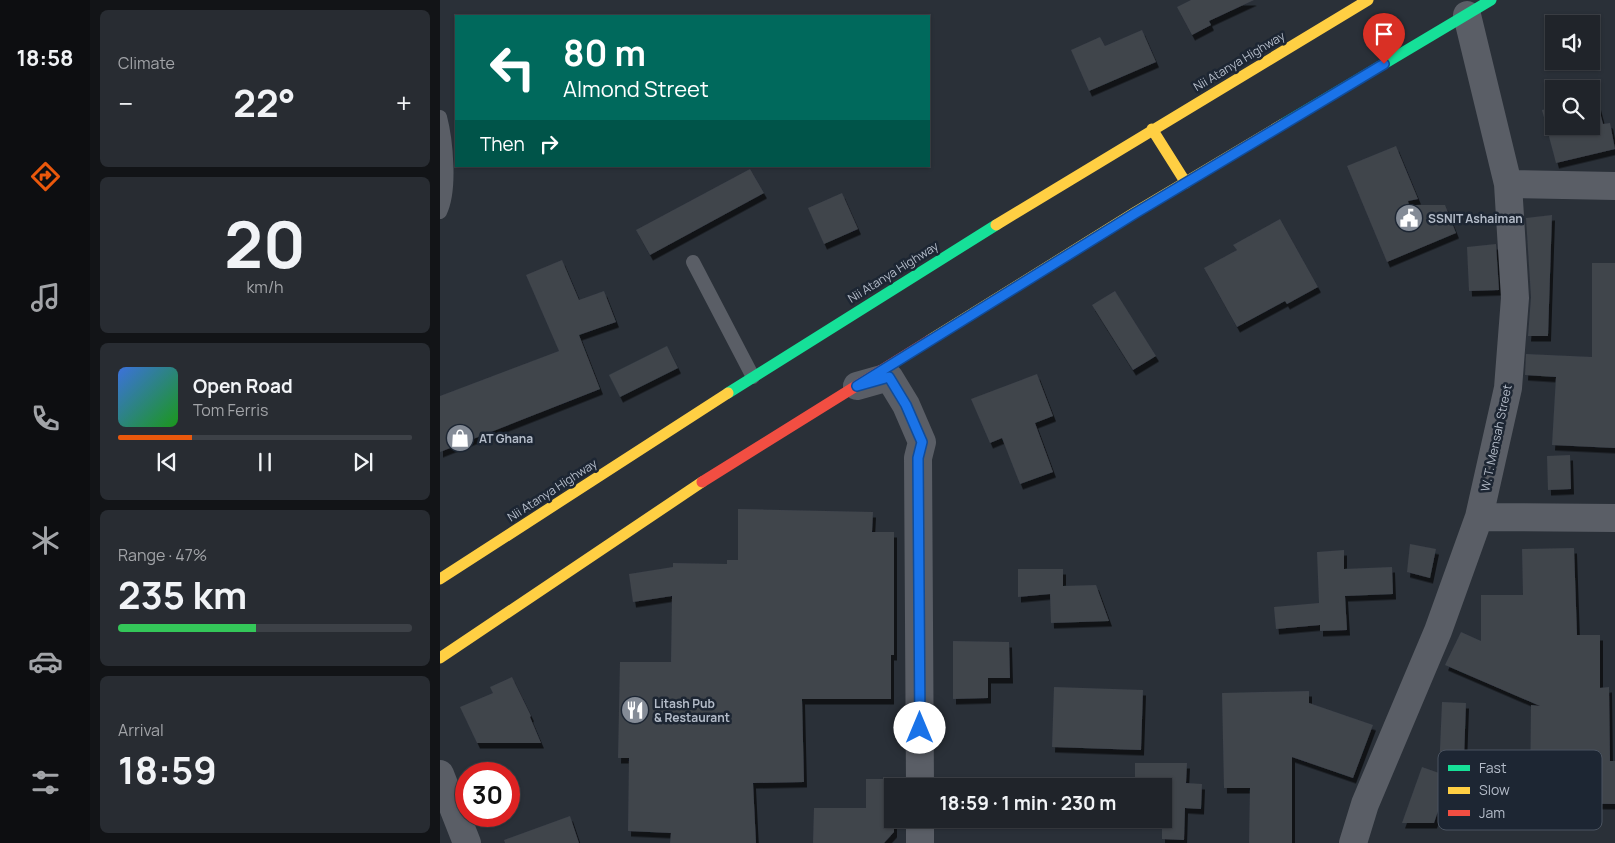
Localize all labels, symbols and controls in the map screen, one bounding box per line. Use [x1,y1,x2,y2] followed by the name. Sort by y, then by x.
[1363,13,1405,64] pin
[1545,15,1600,135] map controls
[1545,15,1600,70] button: sound
[1370,20,1398,48] icon: arrive
[1190,27,1288,95] street label: Nii Atanya Highway
[563,29,646,77] text: 80 m
[480,35,545,100] icon: left
[16,43,74,73] text: 18:58
[118,52,175,74] text: Climate
[563,74,709,104] text: Almond Street
[233,76,296,128] text: 22°
[1545,80,1600,135] button: search
[118,84,133,122] text: −
[396,84,412,122] text: +
[535,130,563,158] icon: right
[480,131,525,157] text: Then
[28,159,63,194] icon: directions
[224,199,306,288] text: 20
[1394,203,1424,233] public building icon: SSNIT Ashaiman
[1428,210,1523,227] place label: SSNIT Ashaiman
[844,237,942,307] street label: Nii Atanya Highway
[246,276,284,298] text: km/h
[28,280,63,315] icon: music
[193,373,293,399] text: Open Road
[1476,383,1516,493] street label: W. T. Mensah Street
[193,399,268,421] text: Tom Ferris
[28,401,63,436] icon: phone
[445,423,475,453] shop icon: AT Ghana
[479,430,533,447] place label: AT Ghana
[153,448,181,476] icon: previous
[251,448,279,476] icon: pause
[349,448,377,476] icon: next
[504,454,601,525] street label: Nii Atanya Highway
[28,523,63,558] icon: climate
[118,544,207,566] text: Range · 47%
[118,568,247,620] text: 235 km
[28,644,63,679] icon: car
[620,695,650,725] restaurant icon: Litash Pub & Restaurant
[654,695,730,726] place label: Litash Pub & Restaurant
[893,701,945,753] position arrow
[118,719,164,741] text: Arrival
[118,743,217,795] text: 18:59
[1438,750,1602,830] legend
[1479,758,1507,777] text: Fast
[455,762,520,827] speed limit sign: 30
[28,765,63,800] icon: filters
[1479,780,1510,799] text: Slow
[940,790,1116,816] text: 18:59 · 1 min · 230 m
[1479,803,1505,822] text: Jam

